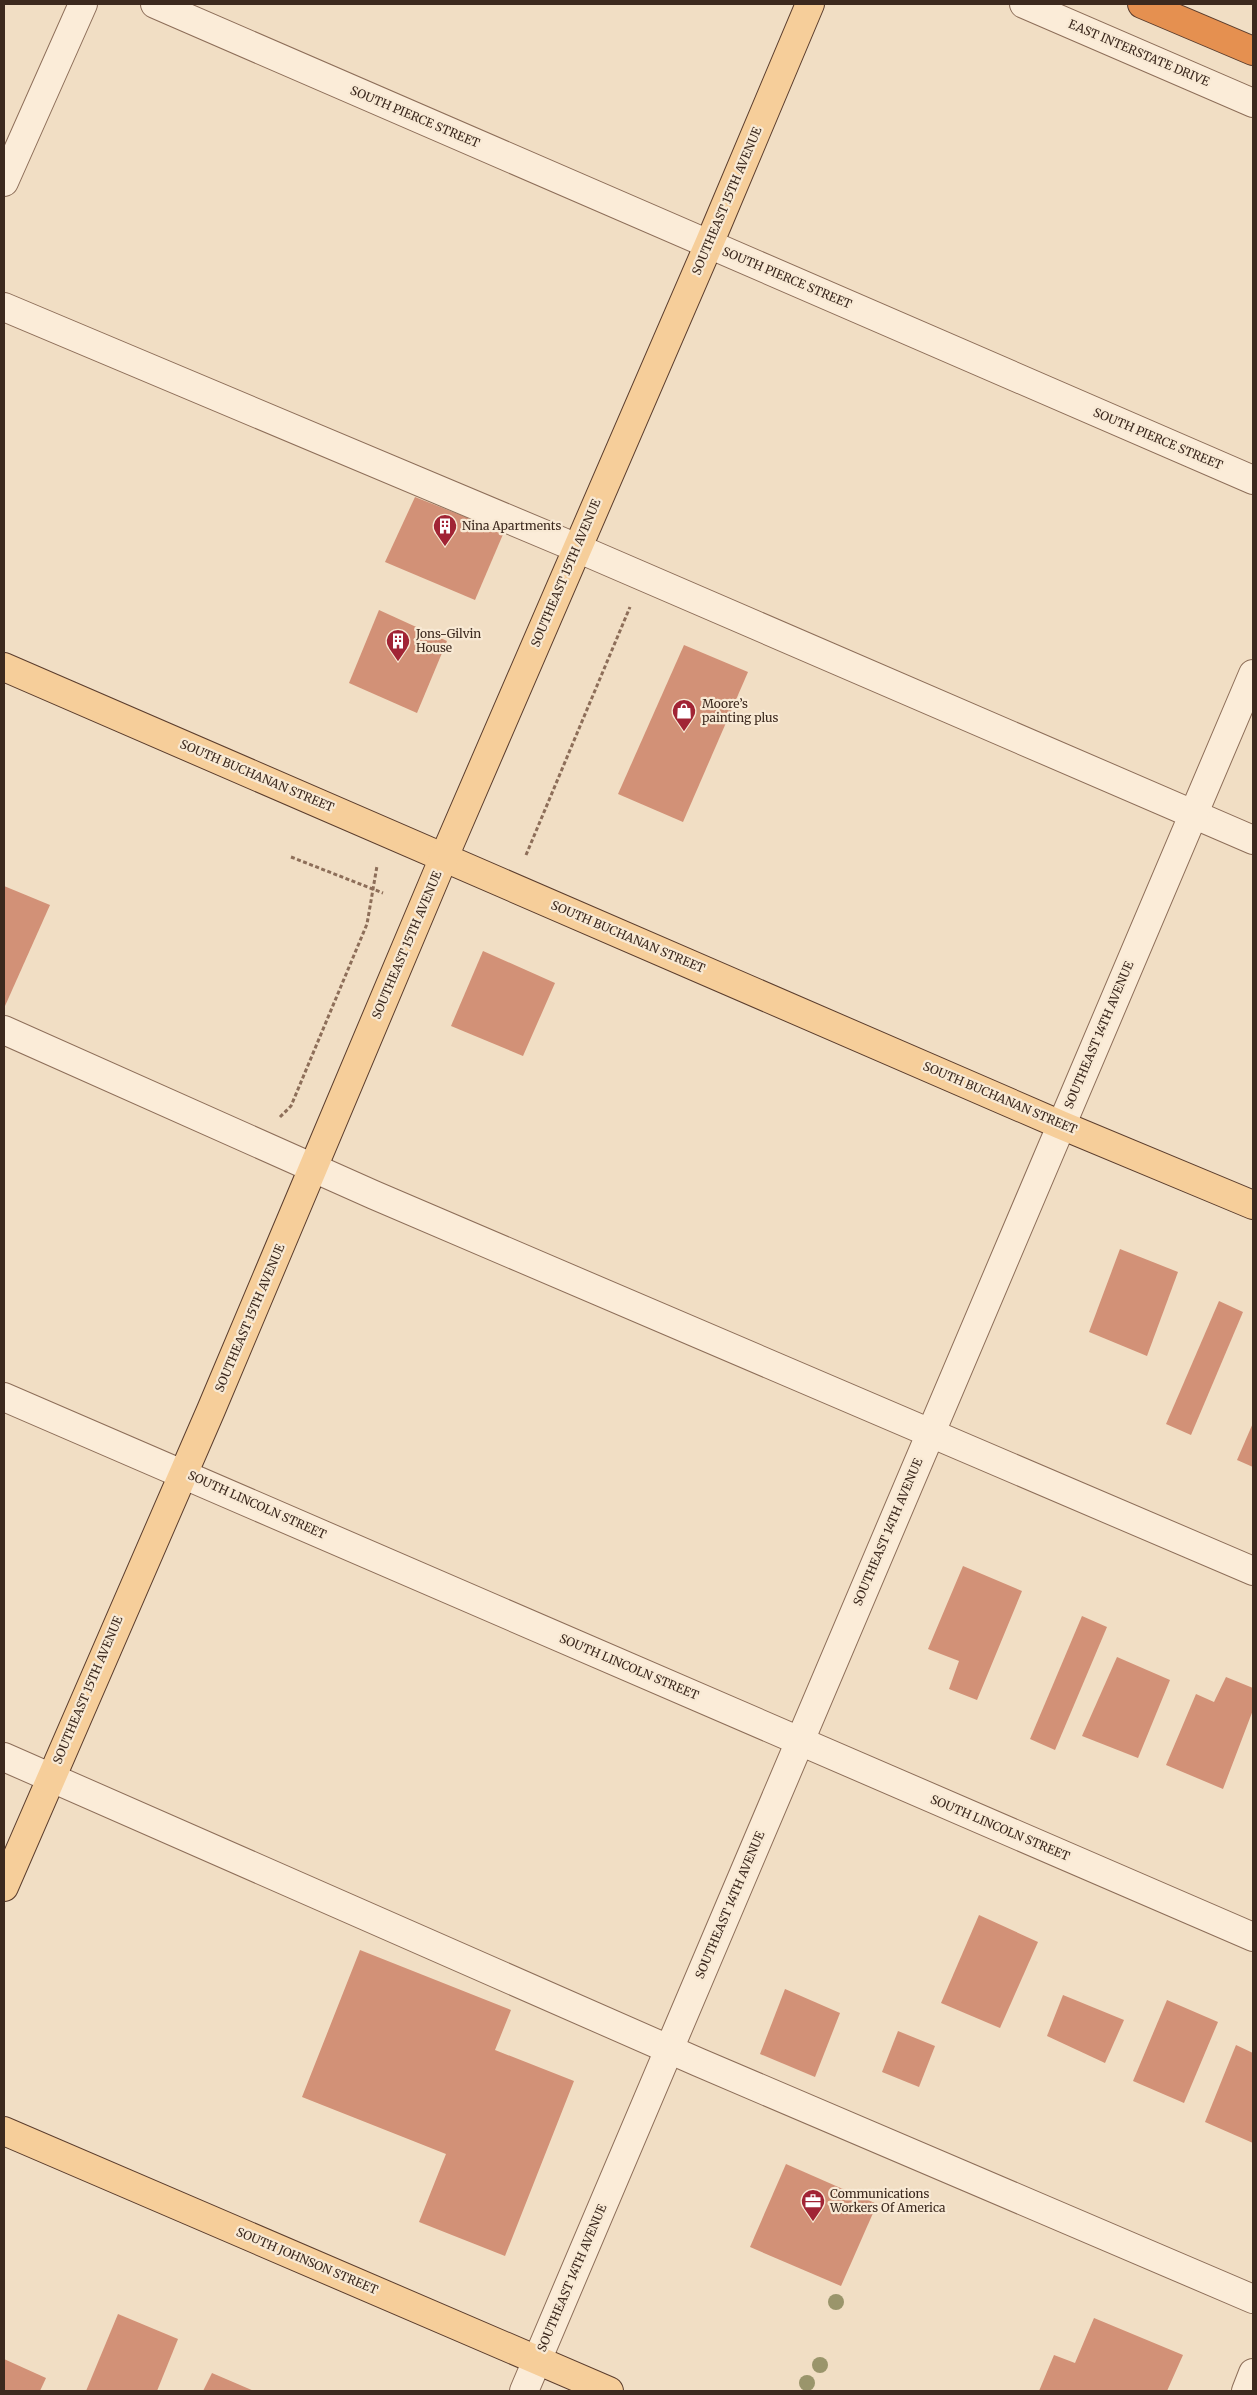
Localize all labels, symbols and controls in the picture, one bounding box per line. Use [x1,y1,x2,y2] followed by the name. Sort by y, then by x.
[1066,16,1212,89] street label: EAST INTERSTATE DRIVE
[348,82,483,151] street label: SOUTH PIERCE STREET
[688,124,765,277] street label: SOUTHEAST 15TH AVENUE
[720,243,855,312] street label: SOUTH PIERCE STREET
[1091,404,1226,473] street label: SOUTH PIERCE STREET
[527,496,604,649] street label: SOUTHEAST 15TH AVENUE
[432,513,458,547] building icon: Nina Apartments
[462,518,561,533] place label: Nina Apartments
[415,626,481,655] place label: Jons-Gilvin House
[385,628,411,662] building icon: Jons-Gilvin House
[702,696,778,725] place label: Moore’s painting plus
[671,698,697,732] shop icon: Moore’s painting plus
[178,736,337,815] street label: SOUTH BUCHANAN STREET
[368,868,445,1021] street label: SOUTHEAST 15TH AVENUE
[549,897,708,976] street label: SOUTH BUCHANAN STREET
[1061,958,1137,1111] street label: SOUTHEAST 14TH AVENUE
[921,1058,1080,1137] street label: SOUTH BUCHANAN STREET
[211,1241,288,1394] street label: SOUTHEAST 15TH AVENUE
[850,1455,926,1608] street label: SOUTHEAST 14TH AVENUE
[186,1467,329,1542] street label: SOUTH LINCOLN STREET
[49,1613,126,1766] street label: SOUTHEAST 15TH AVENUE
[557,1630,702,1703] street label: SOUTH LINCOLN STREET
[928,1791,1073,1864] street label: SOUTH LINCOLN STREET
[692,1828,768,1981] street label: SOUTHEAST 14TH AVENUE
[829,2186,946,2215] place label: Communications Workers Of America
[800,2188,826,2222] office icon: Communications Workers Of America
[534,2201,610,2354] street label: SOUTHEAST 14TH AVENUE
[234,2224,381,2297] street label: SOUTH JOHNSON STREET

